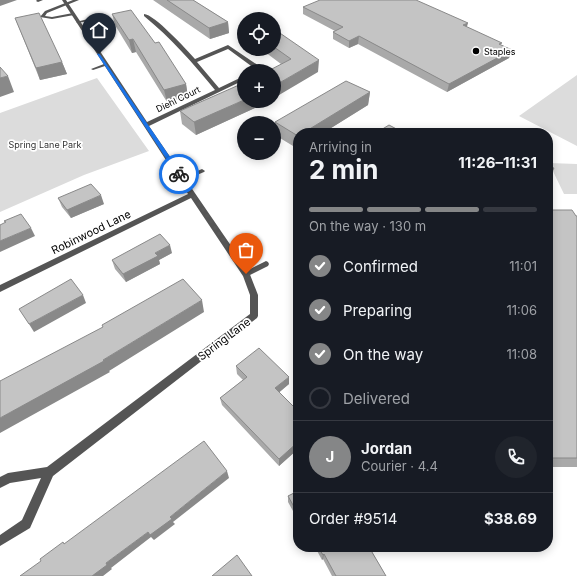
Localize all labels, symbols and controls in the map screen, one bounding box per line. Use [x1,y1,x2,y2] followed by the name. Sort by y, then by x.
[237,12,281,160] map controls
[237,12,281,56] button: locate
[82,13,116,54] pin
[88,19,110,41] icon: home
[471,46,481,56] marker: Staples
[484,46,516,57] place label: Staples
[237,64,281,108] button: +
[154,84,202,114] street label: Diehl Court
[237,116,281,160] button: −
[9,139,81,150] park label: Spring Lane Park
[309,139,372,155] text: Arriving in
[458,153,537,172] text: 11:26–11:31
[159,154,199,194] courier
[309,154,379,185] text: 2 min
[168,163,190,185] icon: bike
[49,207,133,257] street label: Robinwood Lane
[309,218,426,234] text: On the way · 130 m
[229,233,263,274] pin
[235,239,257,261] icon: bag
[309,255,331,277] icon: check
[343,257,418,276] text: Confirmed
[509,258,537,274] text: 11:01
[309,299,331,321] icon: check
[343,301,412,320] text: Preparing
[506,302,537,318] text: 11:06
[195,315,253,363] street label: Spring Lane
[309,343,331,365] icon: check
[343,345,423,364] text: On the way
[506,346,537,362] text: 11:08
[343,389,410,408] text: Delivered
[495,436,537,478] button: phone
[361,439,412,458] text: Jordan
[326,447,334,466] text: J
[361,458,438,474] text: Courier · 4.4
[309,509,397,528] text: Order #9514
[484,509,537,528] text: $38.69

